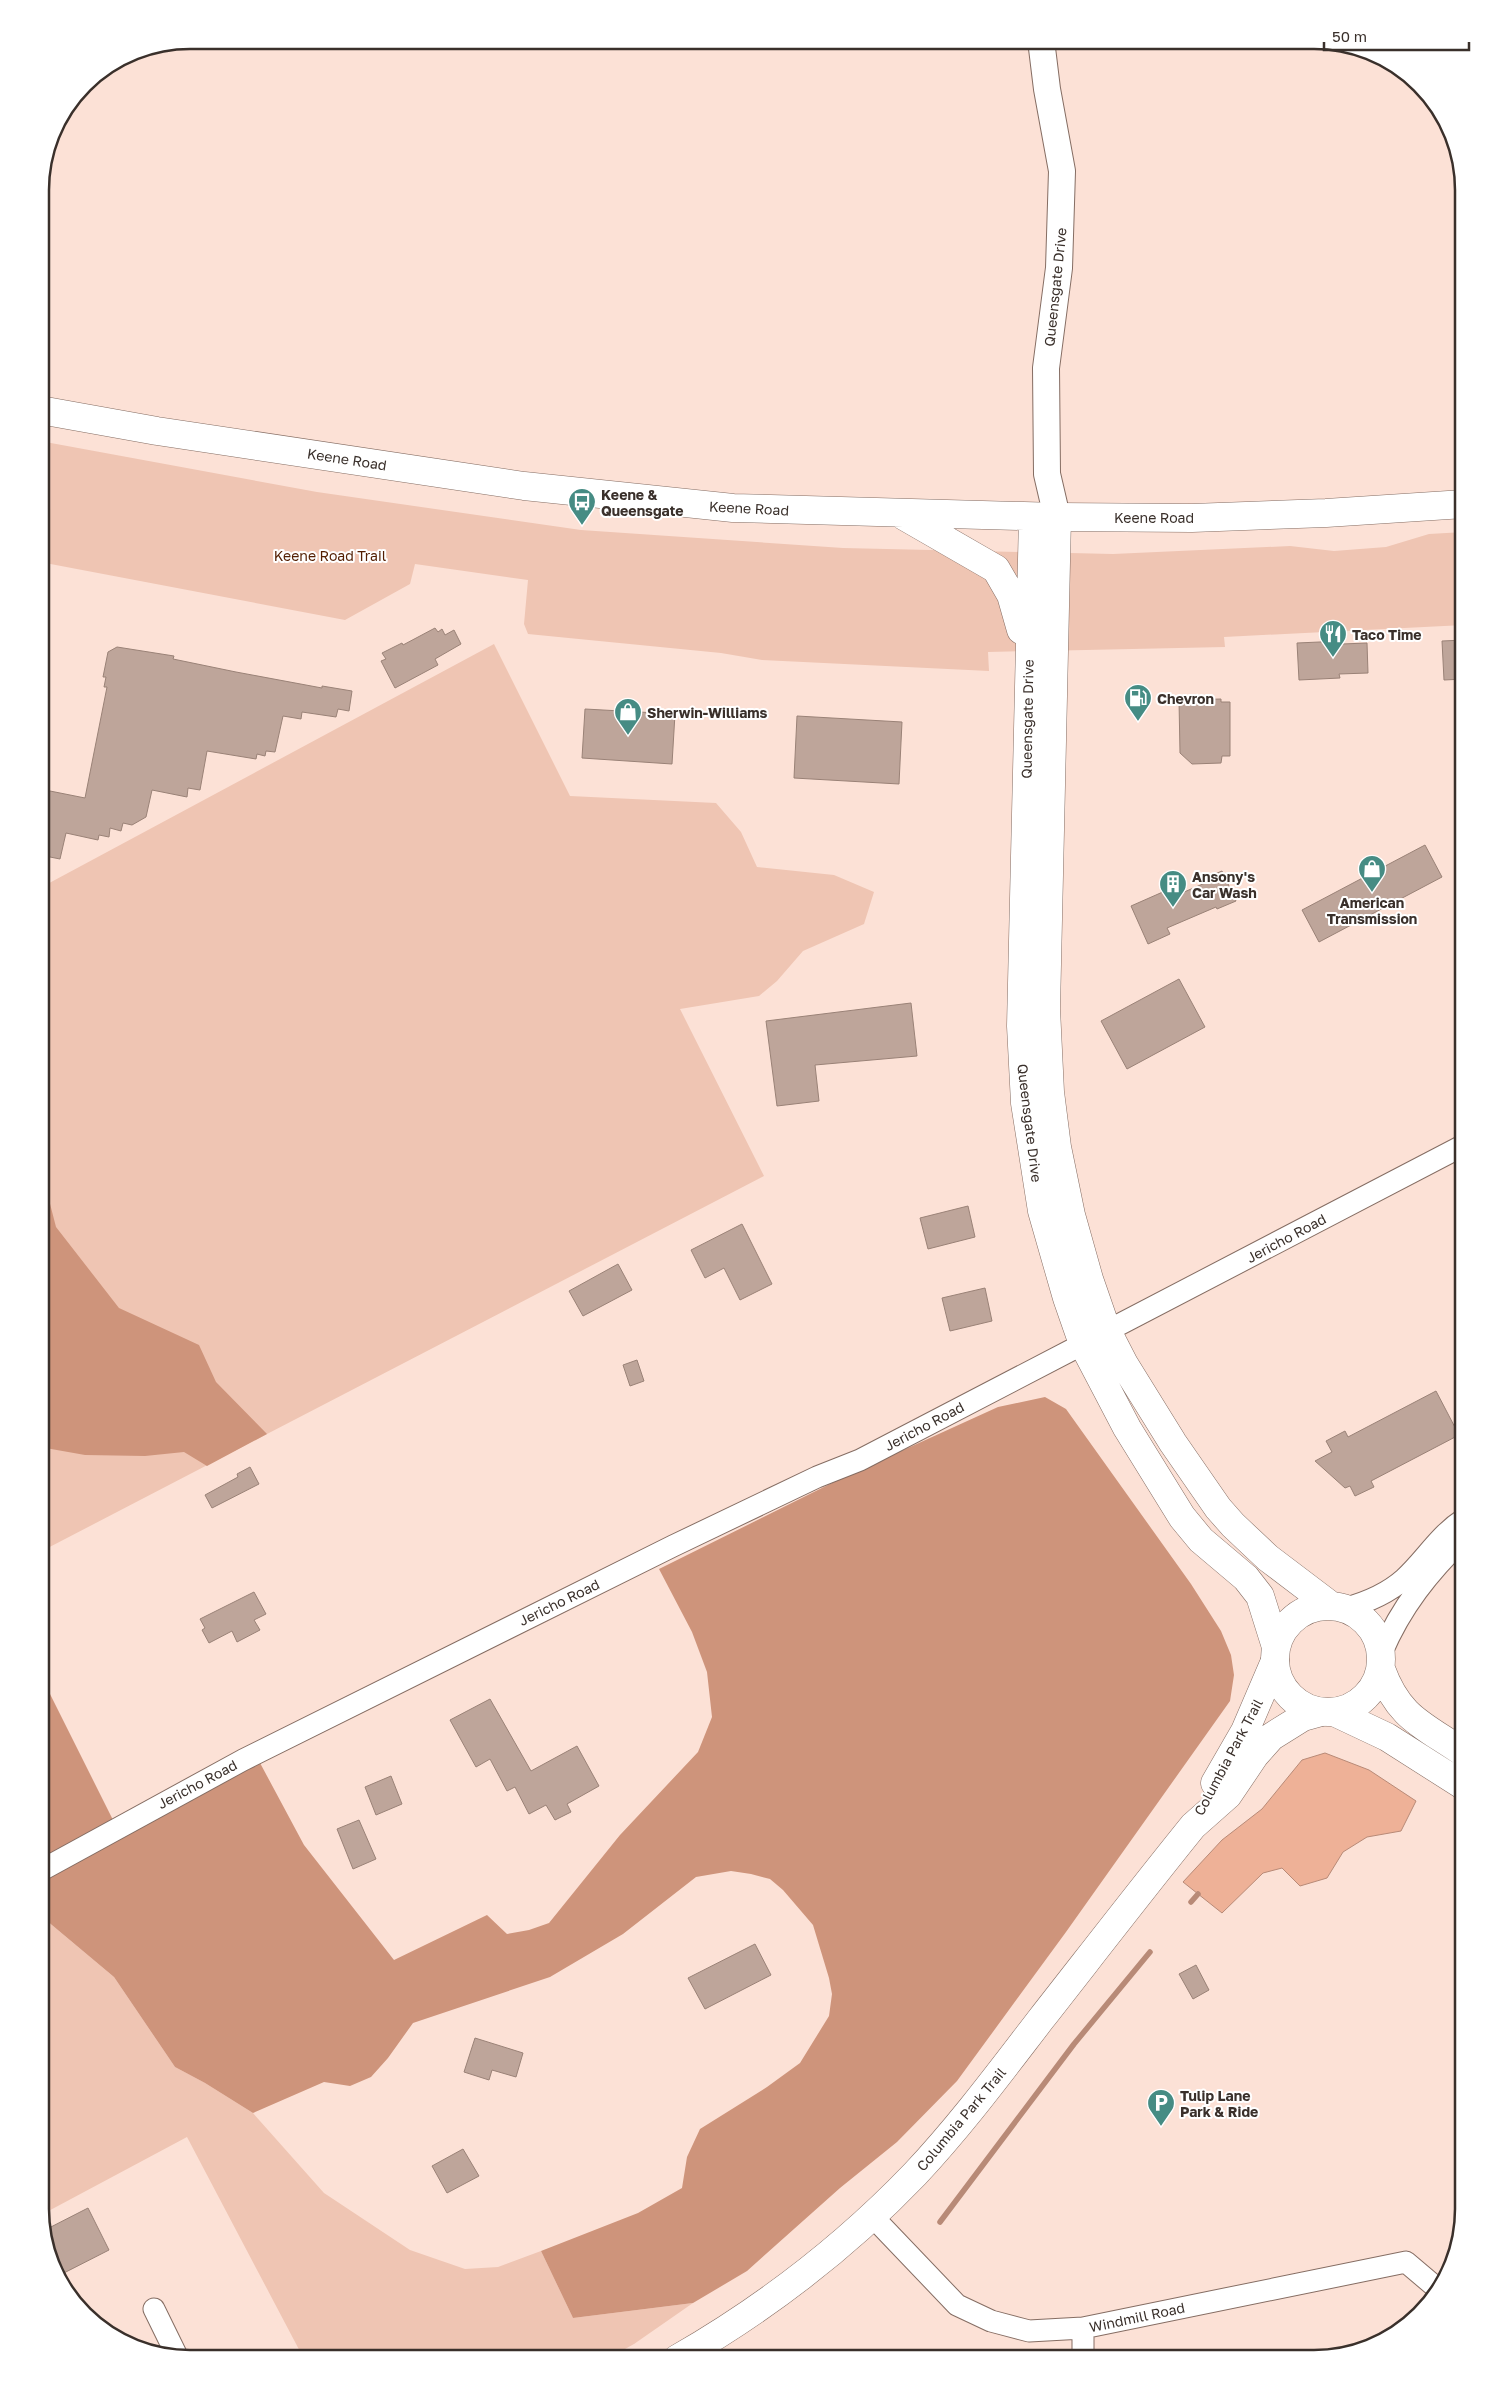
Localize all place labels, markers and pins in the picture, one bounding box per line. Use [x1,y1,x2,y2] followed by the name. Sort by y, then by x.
[601,486,684,519] place label: Keene & Queensgate
[567,487,597,526] bus stop icon: Keene & Queensgate
[1318,619,1348,658] restaurant icon: Taco Time
[1352,626,1422,643] place label: Taco Time
[1123,683,1153,722] fuel station icon: Chevron
[1157,690,1214,707] place label: Chevron
[613,697,643,736] shop icon: Sherwin-Williams
[647,704,768,721] place label: Sherwin-Williams
[1357,854,1387,893] shop icon: American Transmission
[1192,868,1257,901] place label: Ansony's Car Wash
[1158,869,1188,908] building icon: Ansony's Car Wash
[1327,894,1417,927] place label: American Transmission
[1180,2087,1258,2120] place label: Tulip Lane Park & Ride
[1146,2088,1176,2127] parking icon: Tulip Lane Park & Ride

